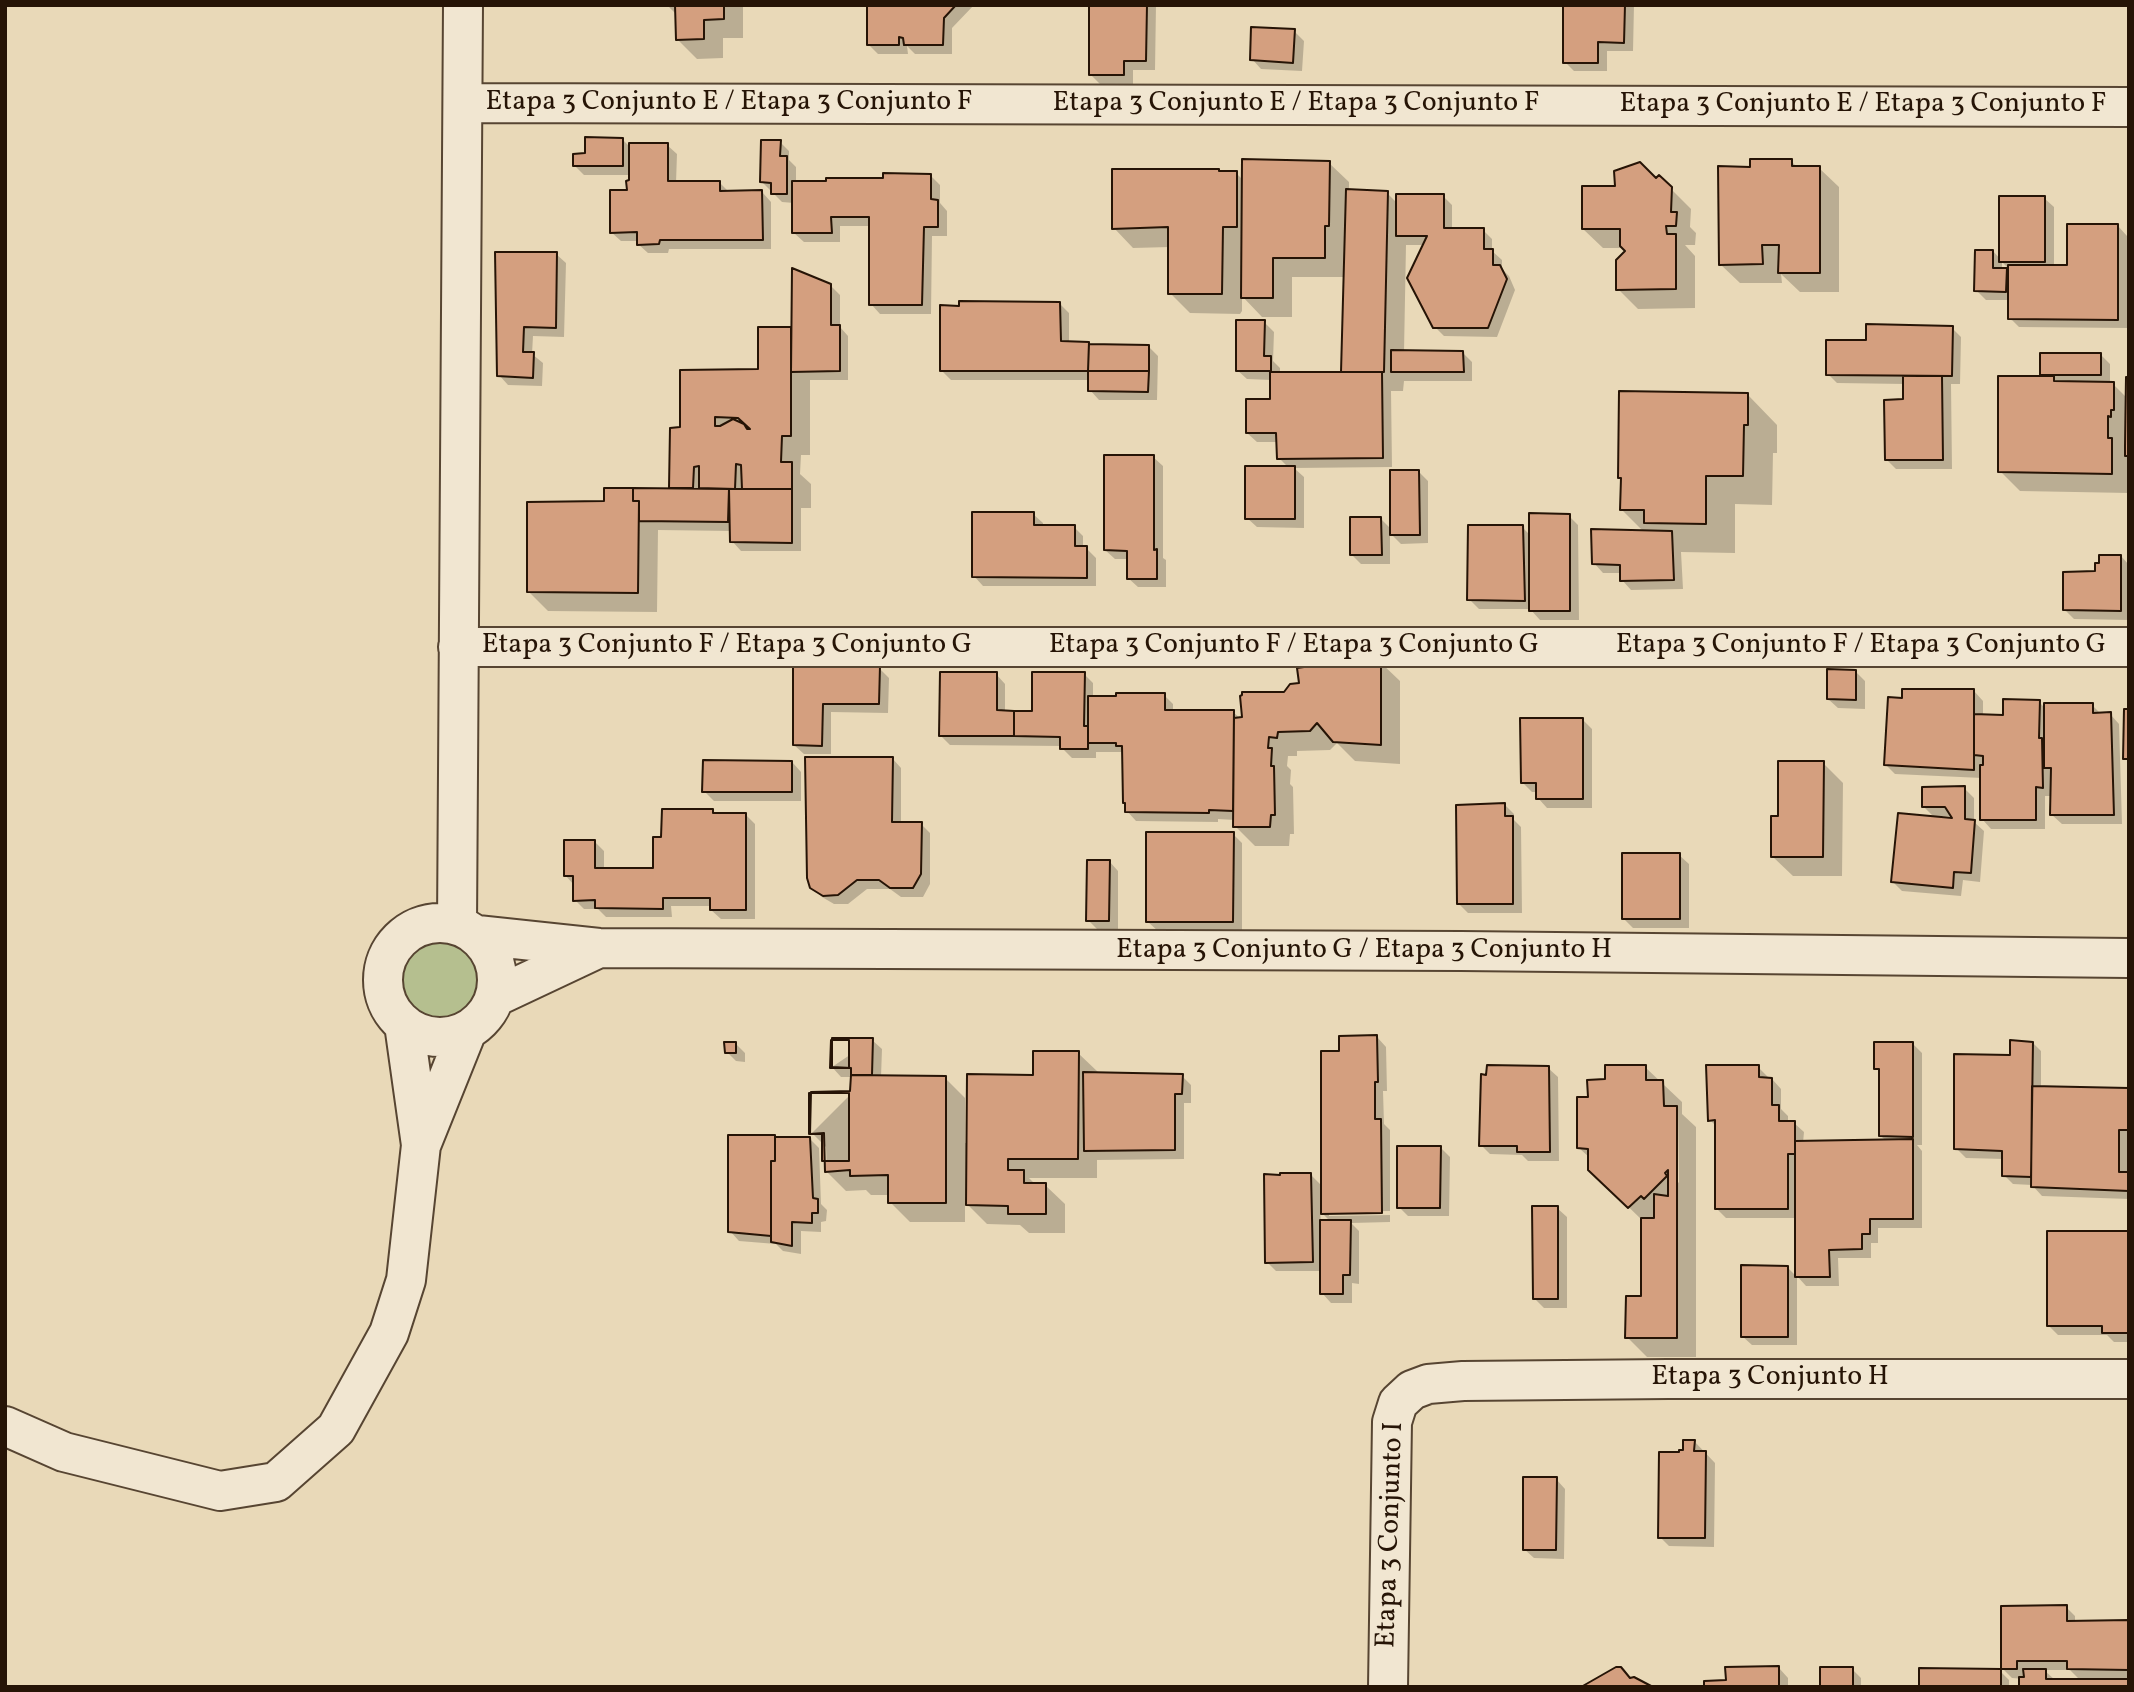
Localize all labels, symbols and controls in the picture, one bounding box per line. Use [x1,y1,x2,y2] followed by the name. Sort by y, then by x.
[485,87,973,121] street label: Etapa 3 Conjunto E / Etapa 3 Conjunto F
[1052,88,1540,122] street label: Etapa 3 Conjunto E / Etapa 3 Conjunto F
[1619,89,2107,123] street label: Etapa 3 Conjunto E / Etapa 3 Conjunto F
[482,630,972,664] street label: Etapa 3 Conjunto F / Etapa 3 Conjunto G
[1049,630,1539,664] street label: Etapa 3 Conjunto F / Etapa 3 Conjunto G
[1616,630,2106,664] street label: Etapa 3 Conjunto F / Etapa 3 Conjunto G
[1116,935,1612,969] street label: Etapa 3 Conjunto G / Etapa 3 Conjunto H
[1651,1362,1889,1396] street label: Etapa 3 Conjunto H
[1371,1421,1413,1649] street label: Etapa 3 Conjunto I

